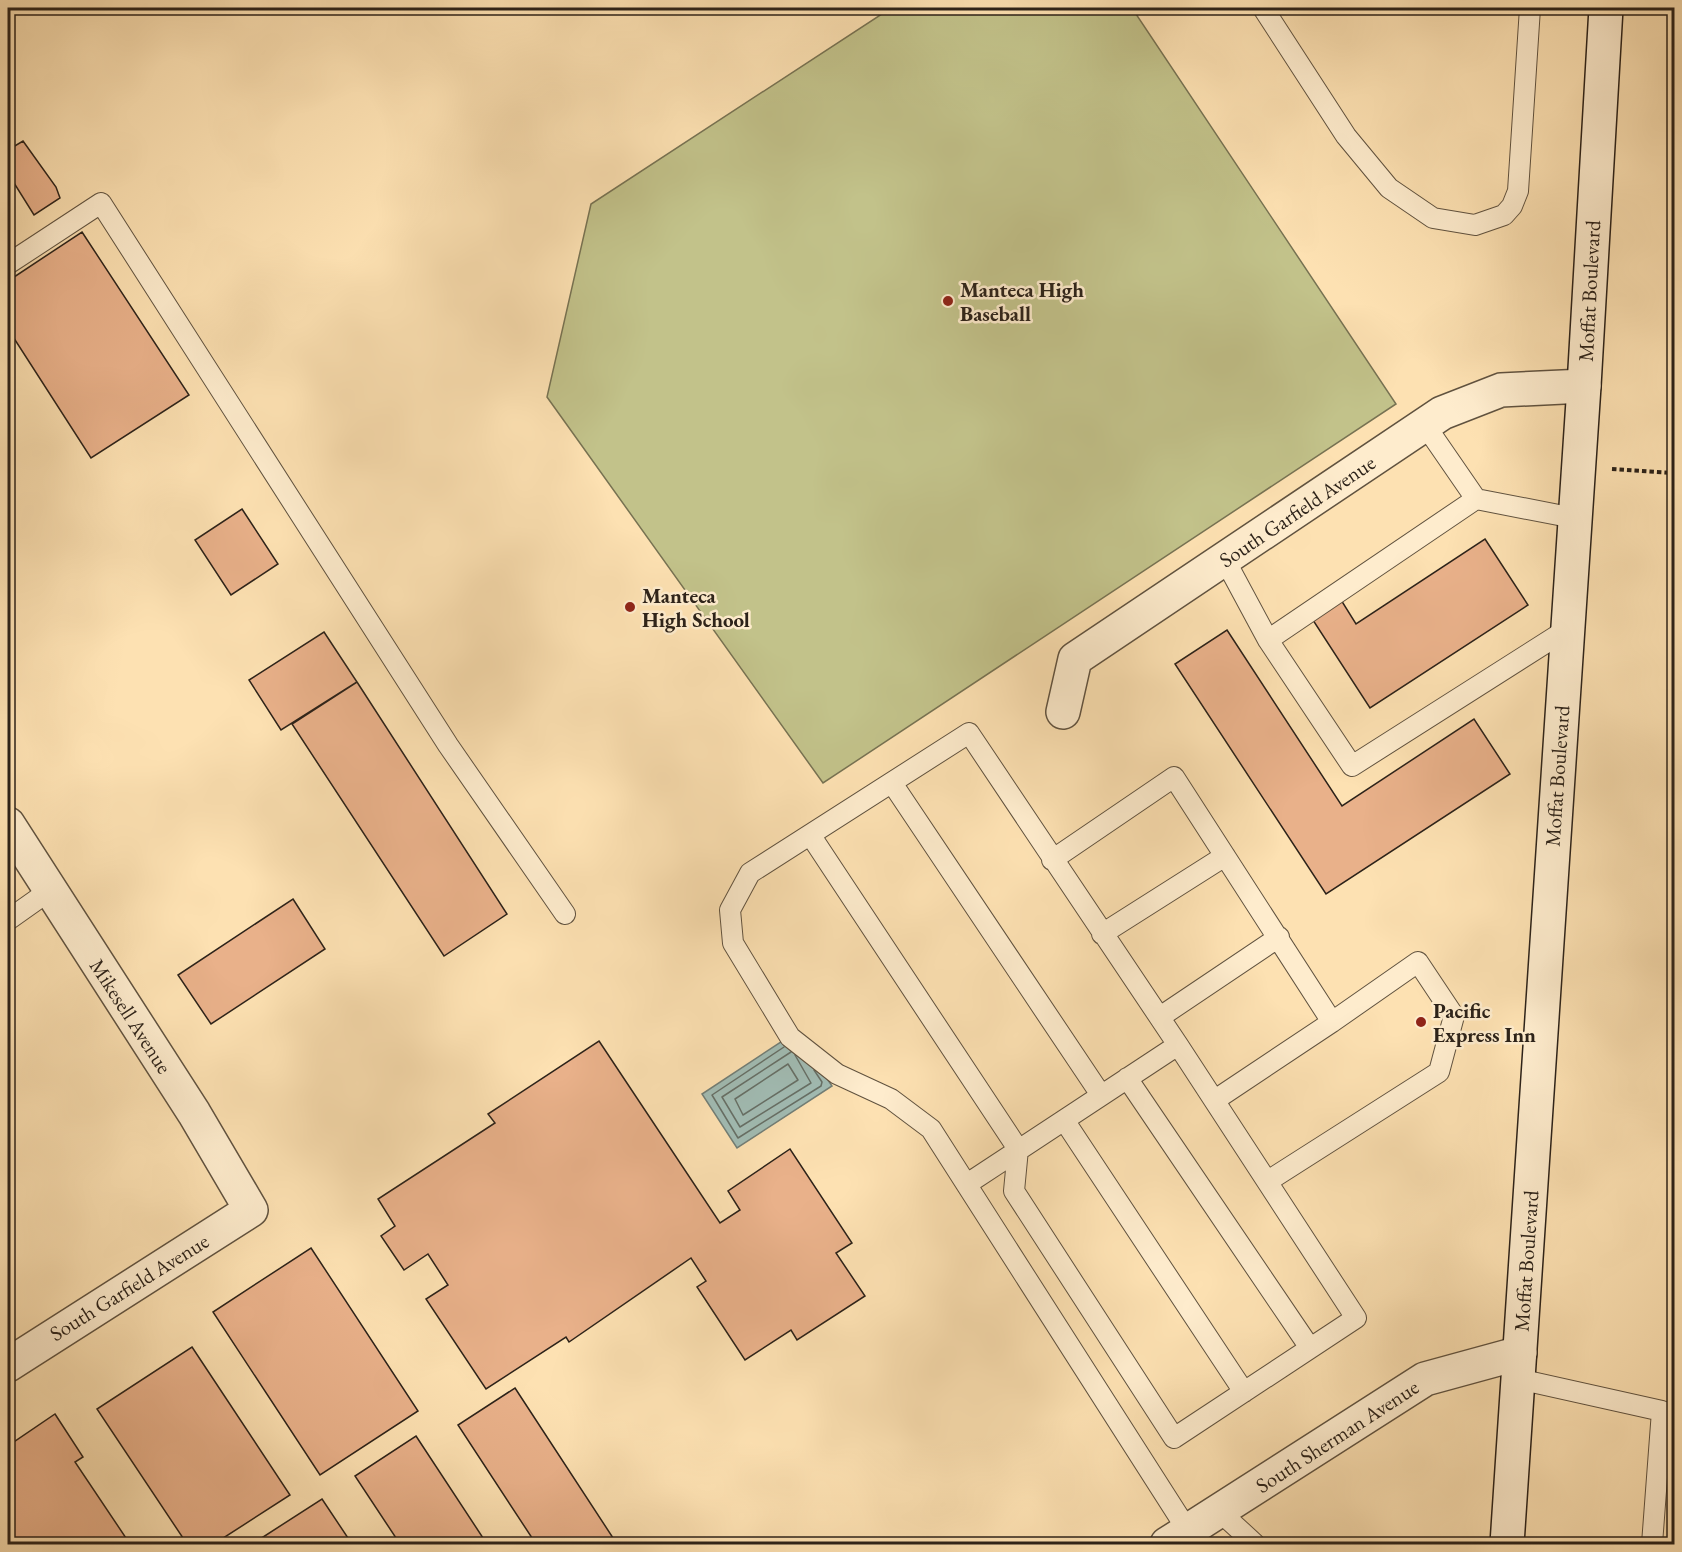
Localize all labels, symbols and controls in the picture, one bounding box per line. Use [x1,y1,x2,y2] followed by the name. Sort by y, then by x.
[1572,219,1606,362] street label: Moffat Boulevard
[960,276,1084,327] place label: Manteca High Baseball
[941,294,955,308] marker: Manteca High Baseball
[1214,449,1380,573] street label: South Garfield Avenue
[642,582,750,633] place label: Manteca High School
[623,600,637,614] marker: Manteca High School
[1539,704,1575,848] street label: Moffat Boulevard
[84,953,178,1079] street label: Mikesell Avenue
[1433,997,1536,1048] place label: Pacific Express Inn
[1414,1015,1428,1029] marker: Pacific Express Inn
[1508,1189,1544,1333] street label: Moffat Boulevard
[44,1227,214,1347] street label: South Garfield Avenue
[1250,1373,1424,1499] street label: South Sherman Avenue

